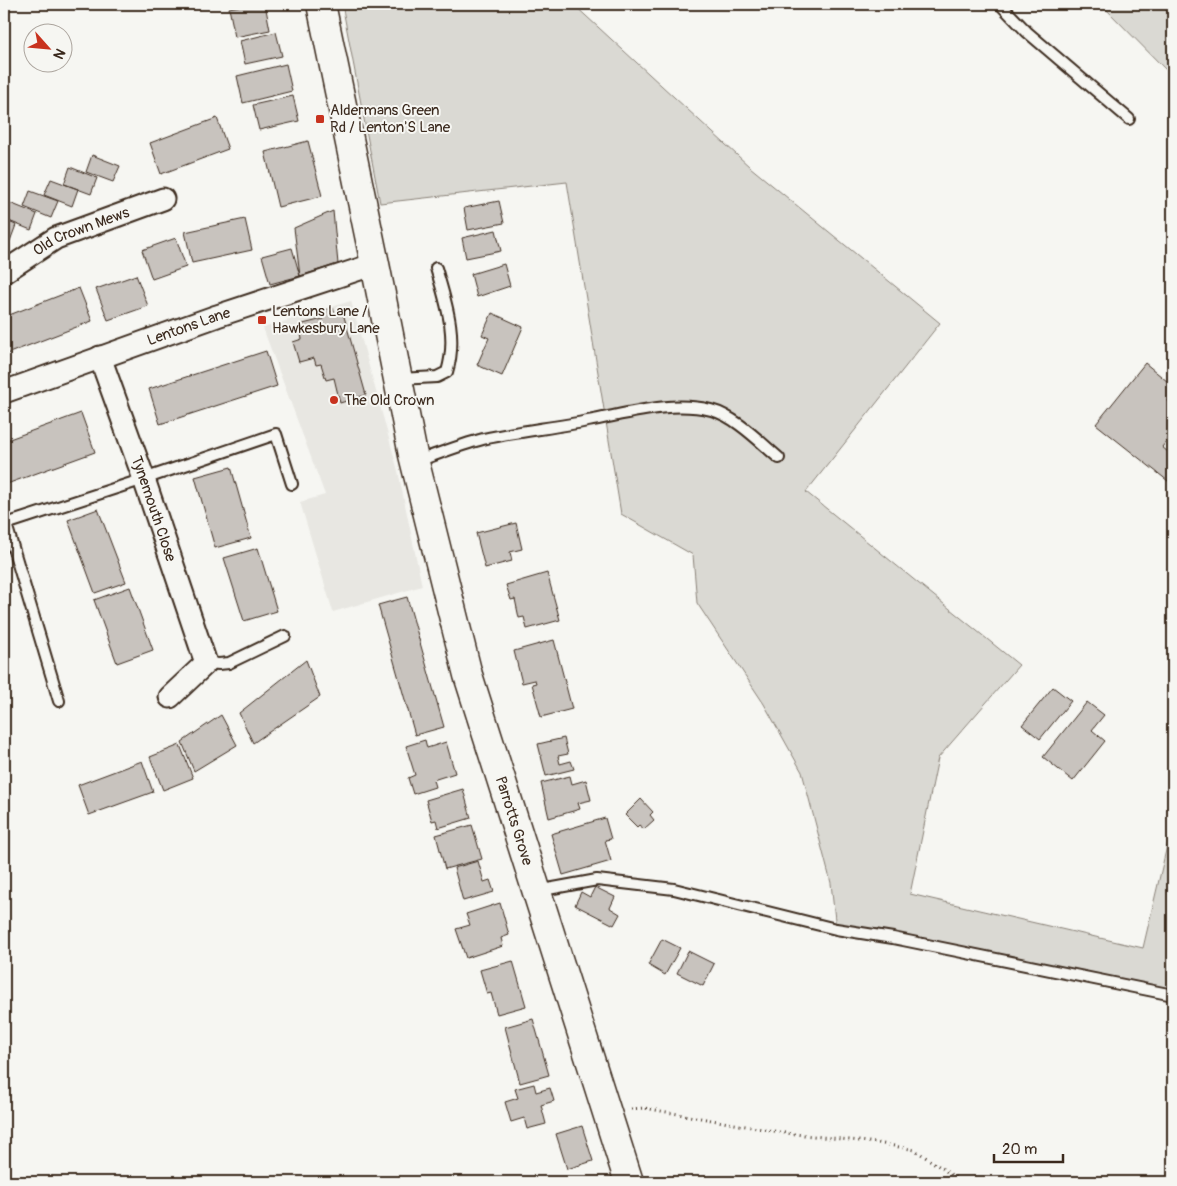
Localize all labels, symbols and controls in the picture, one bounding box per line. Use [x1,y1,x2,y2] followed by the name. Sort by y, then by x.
[22,22,72,72] north arrow
[49,46,69,62] text: N
[330,101,451,137] place label: Aldermans Green Rd / Lenton'S Lane
[314,113,326,125] marker: Aldermans Green Rd / Lenton'S Lane
[30,203,132,260] street label: Old Crown Mews
[272,302,380,338] place label: Lentons Lane / Hawkesbury Lane
[145,303,233,350] street label: Lentons Lane
[256,314,268,326] marker: Lentons Lane / Hawkesbury Lane
[344,391,435,410] place label: The Old Crown
[328,394,340,406] marker: The Old Crown
[126,453,180,565] street label: Tynemouth Close
[491,774,537,868] street label: Parrotts Grove
[994,1131,1063,1163] scale bar
[1002,1140,1037,1159] text: 20 m

